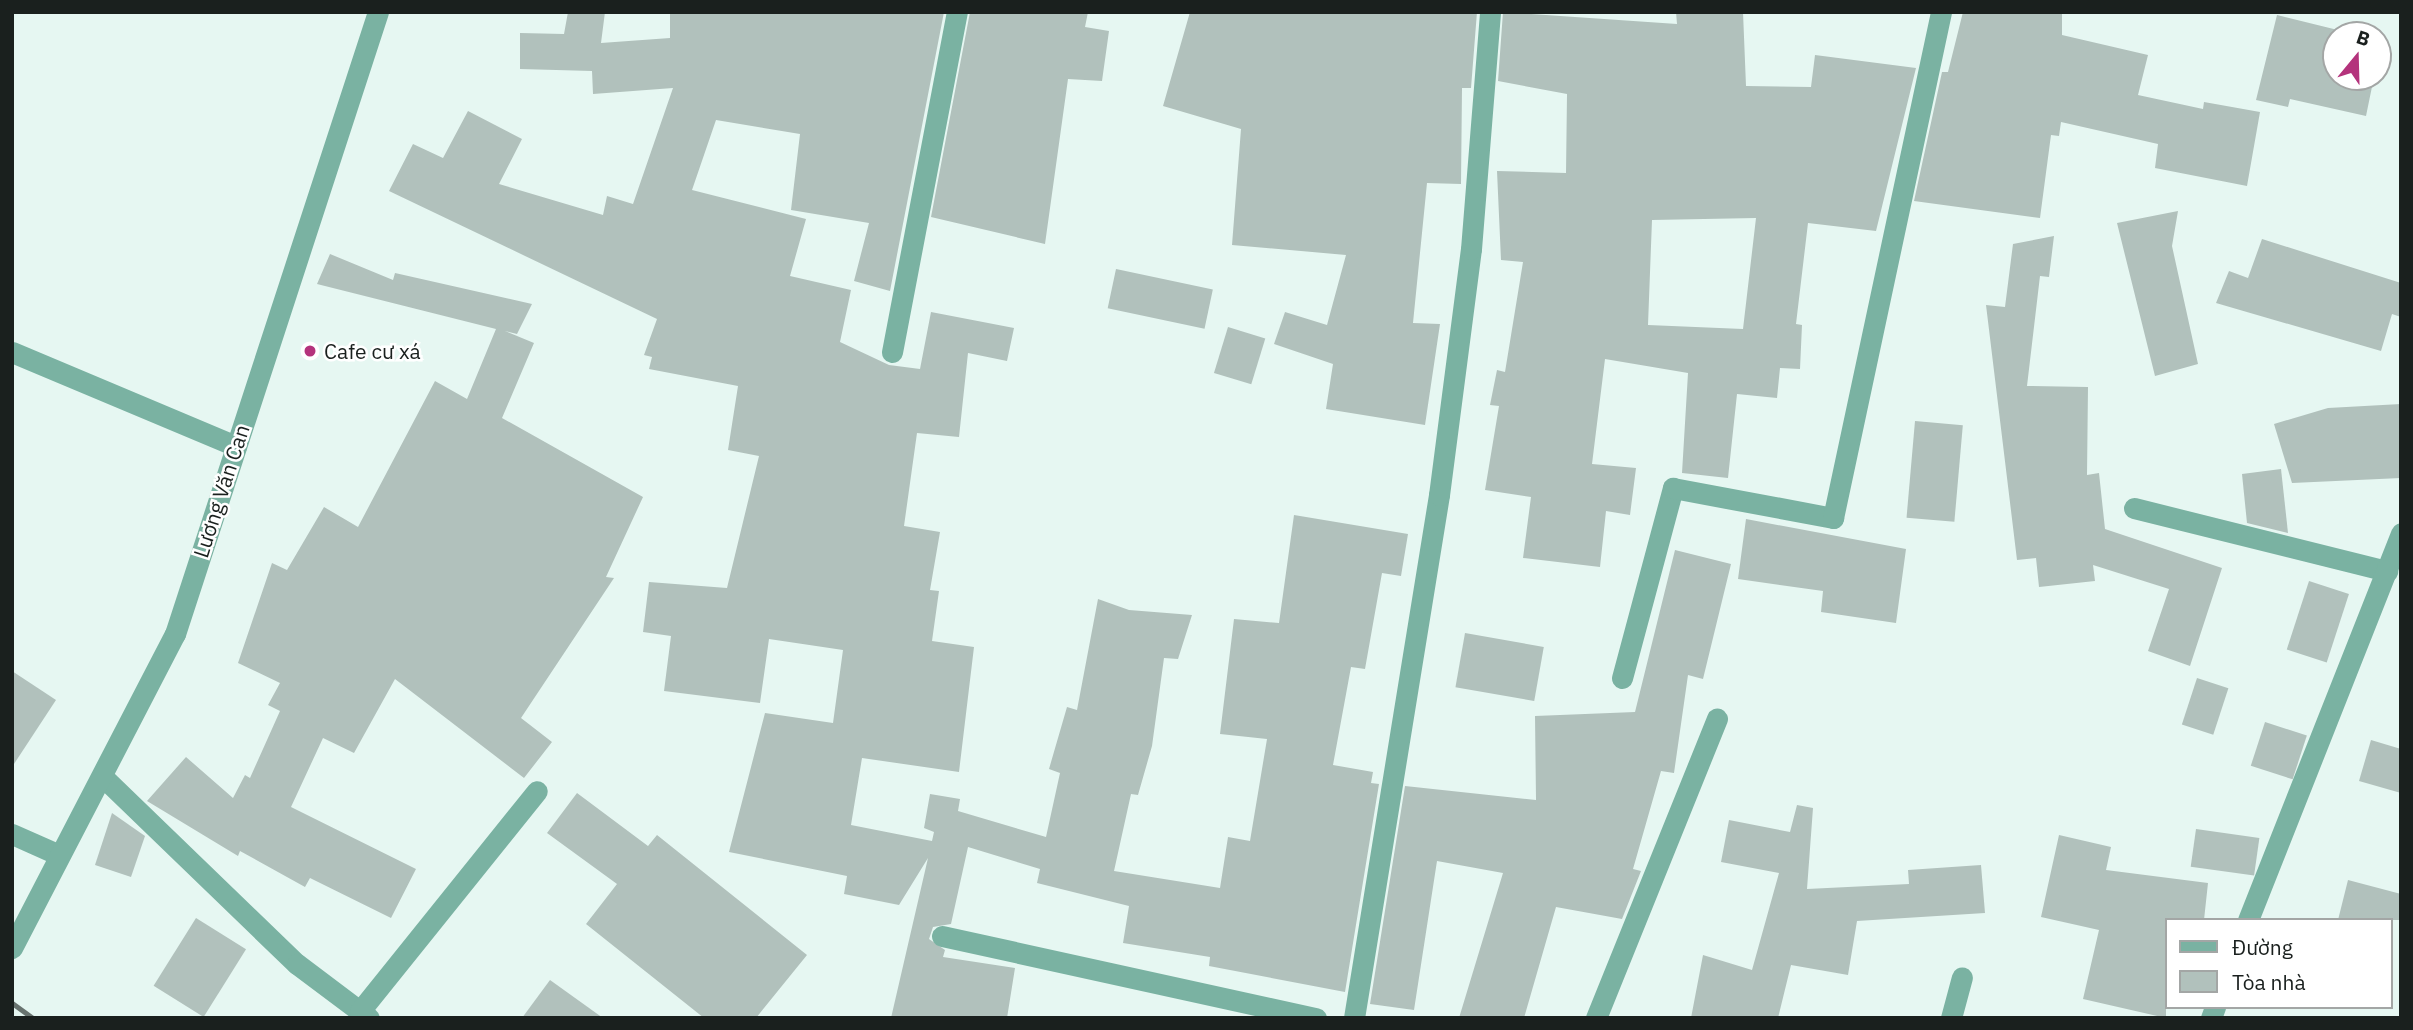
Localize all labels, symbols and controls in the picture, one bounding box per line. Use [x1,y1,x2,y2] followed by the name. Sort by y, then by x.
[2322,21,2392,91] north arrow
[2353,25,2373,51] text: B
[324,338,421,364] place label: Cafe cư xá
[302,343,318,359] marker: Cafe cư xá
[188,421,254,561] street label: Lương Văn Can
[2164,918,2392,1009] legend
[2232,933,2293,961] text: Đường
[2232,968,2306,996] text: Tòa nhà

